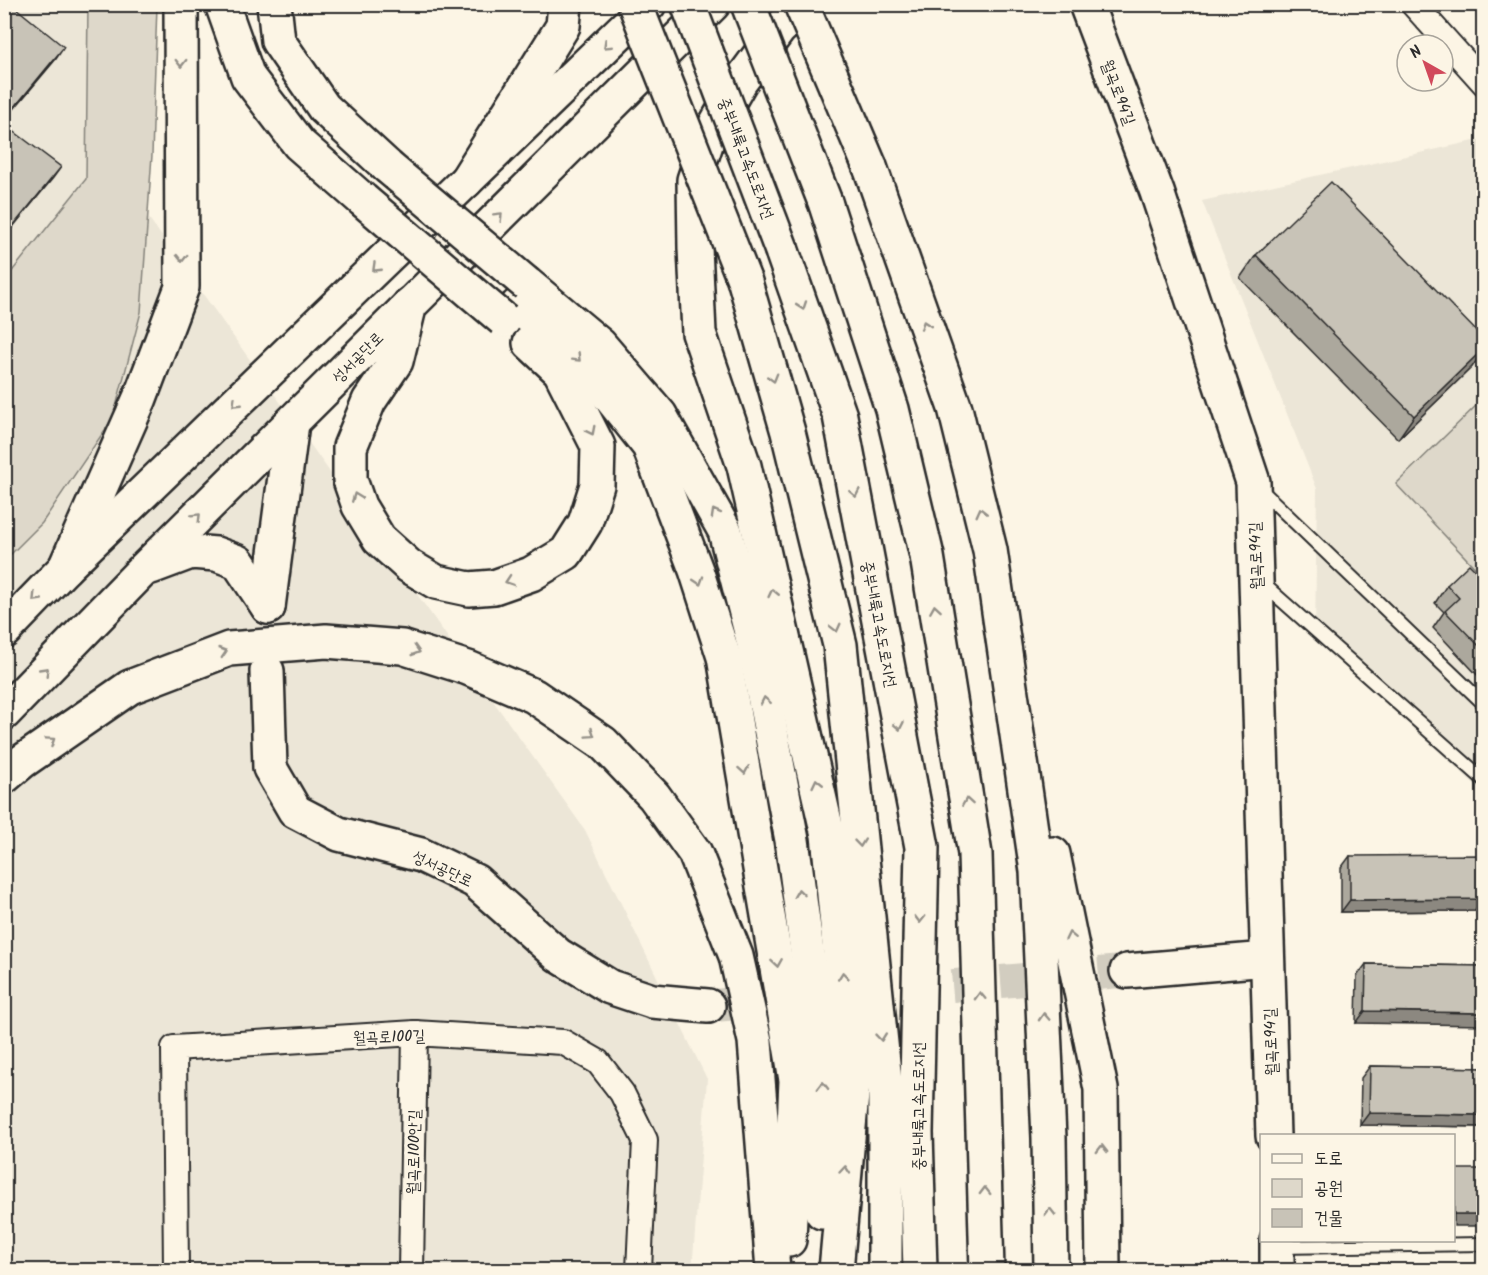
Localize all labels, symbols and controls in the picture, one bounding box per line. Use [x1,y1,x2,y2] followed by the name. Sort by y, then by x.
[1395,33,1455,93] north arrow
[604,38,614,49] one-way arrow
[1404,40,1428,65] text: N
[1094,56,1142,129] street label: 월곡로94길
[175,58,187,67] one-way arrow
[711,94,780,223] street label: 중부내륙고속도로지선
[491,213,502,224] one-way arrow
[176,253,188,262] one-way arrow
[372,261,383,272] one-way arrow
[794,300,807,311] one-way arrow
[920,320,933,331] one-way arrow
[326,326,390,390] street label: 성서공단로
[570,351,580,362] one-way arrow
[766,372,778,383] one-way arrow
[232,396,243,407] one-way arrow
[583,424,595,435] one-way arrow
[848,488,861,498] one-way arrow
[351,492,363,503] one-way arrow
[975,507,988,517] one-way arrow
[711,509,722,519] one-way arrow
[189,513,200,524] one-way arrow
[1243,521,1270,590] street label: 월곡로94길
[854,559,903,690] street label: 중부내륙고속도로지선
[505,574,515,587] one-way arrow
[692,575,705,586] one-way arrow
[767,589,780,599] one-way arrow
[32,592,43,602] one-way arrow
[930,605,942,614] one-way arrow
[828,623,841,633] one-way arrow
[410,644,421,657] one-way arrow
[217,647,228,659] one-way arrow
[38,667,49,677] one-way arrow
[759,696,772,706] one-way arrow
[892,721,905,731] one-way arrow
[584,727,595,738] one-way arrow
[44,737,55,748] one-way arrow
[737,765,750,775] one-way arrow
[811,779,824,789] one-way arrow
[961,797,973,806] one-way arrow
[853,838,866,847] one-way arrow
[408,844,477,894] street label: 성서공단로
[794,888,806,897] one-way arrow
[914,914,927,923] one-way arrow
[1064,931,1077,941] one-way arrow
[770,958,782,967] one-way arrow
[837,972,850,981] one-way arrow
[973,992,986,1001] one-way arrow
[1258,1007,1285,1076] street label: 월곡로94길
[1037,1013,1050,1022] one-way arrow
[352,1024,426,1051] street label: 월곡로100길
[874,1032,886,1041] one-way arrow
[907,1042,932,1170] street label: 중부내륙고속도로지선
[817,1082,829,1091] one-way arrow
[401,1109,428,1195] street label: 월곡로100안길
[1260,1134,1455,1242] legend
[1096,1145,1108,1154] one-way arrow
[1314,1145,1343,1174] text: 도로
[838,1166,851,1175] one-way arrow
[1314,1175,1343,1204] text: 공원
[979,1187,991,1196] one-way arrow
[1314,1205,1343,1234] text: 건물
[1044,1208,1056,1217] one-way arrow

